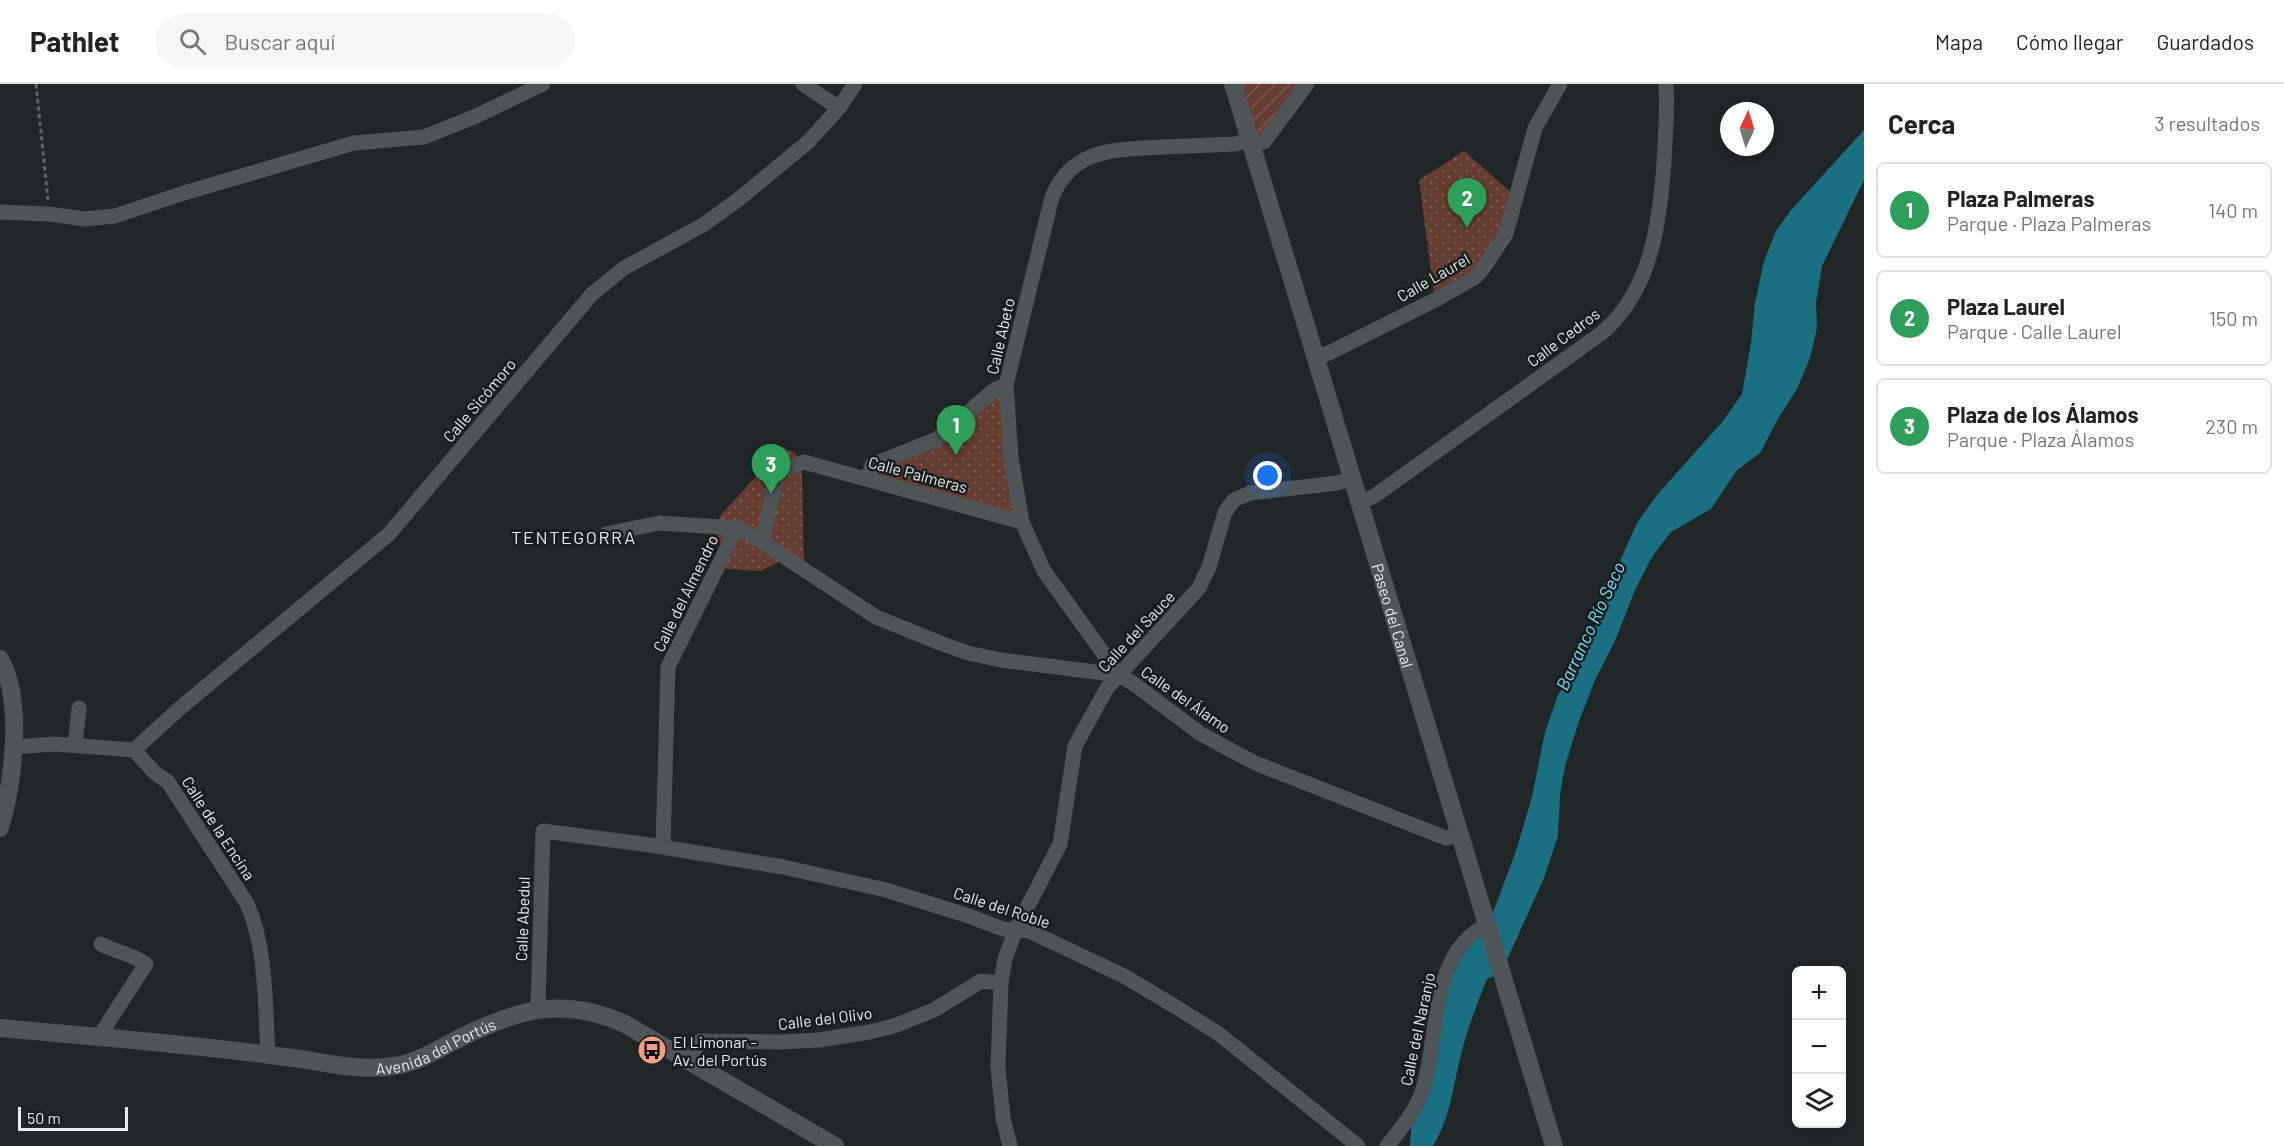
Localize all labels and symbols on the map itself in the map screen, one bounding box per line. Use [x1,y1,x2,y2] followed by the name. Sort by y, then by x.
[1720,102,1774,156] north arrow
[1448,178,1486,228] pin: 2
[1393,249,1473,305] street label: Calle Laurel
[982,296,1018,376] street label: Calle Abeto
[1523,304,1603,370] street label: Calle Cedros
[438,354,520,446] street label: Calle Sicómoro
[936,406,976,455] pin: 1
[752,444,790,494] pin: 3
[867,452,969,496] street label: Calle Palmeras
[1253,461,1282,490] your location
[511,526,637,548] district label: TENTEGORRA
[648,531,722,655] street label: Calle del Almendro
[1551,558,1629,694] water label: Barranco Río Seco
[1369,561,1418,670] street label: Paseo del Canal
[1094,587,1178,675] street label: Calle del Sauce
[1138,661,1234,737] street label: Calle del Álamo
[178,773,260,883] street label: Calle de la Encina
[511,876,533,962] street label: Calle Abedul
[951,882,1053,932] street label: Calle del Roble
[1396,971,1438,1087] street label: Calle del Naranjo
[777,1003,873,1033] street label: Calle del Olivo
[375,1013,498,1077] street label: Avenida del Portús
[673,1032,767,1069] place label: El Limonar - Av. del Portús
[636,1034,668,1066] bus stop icon: El Limonar - Av. del Portús
[18,1104,128,1132] scale bar

